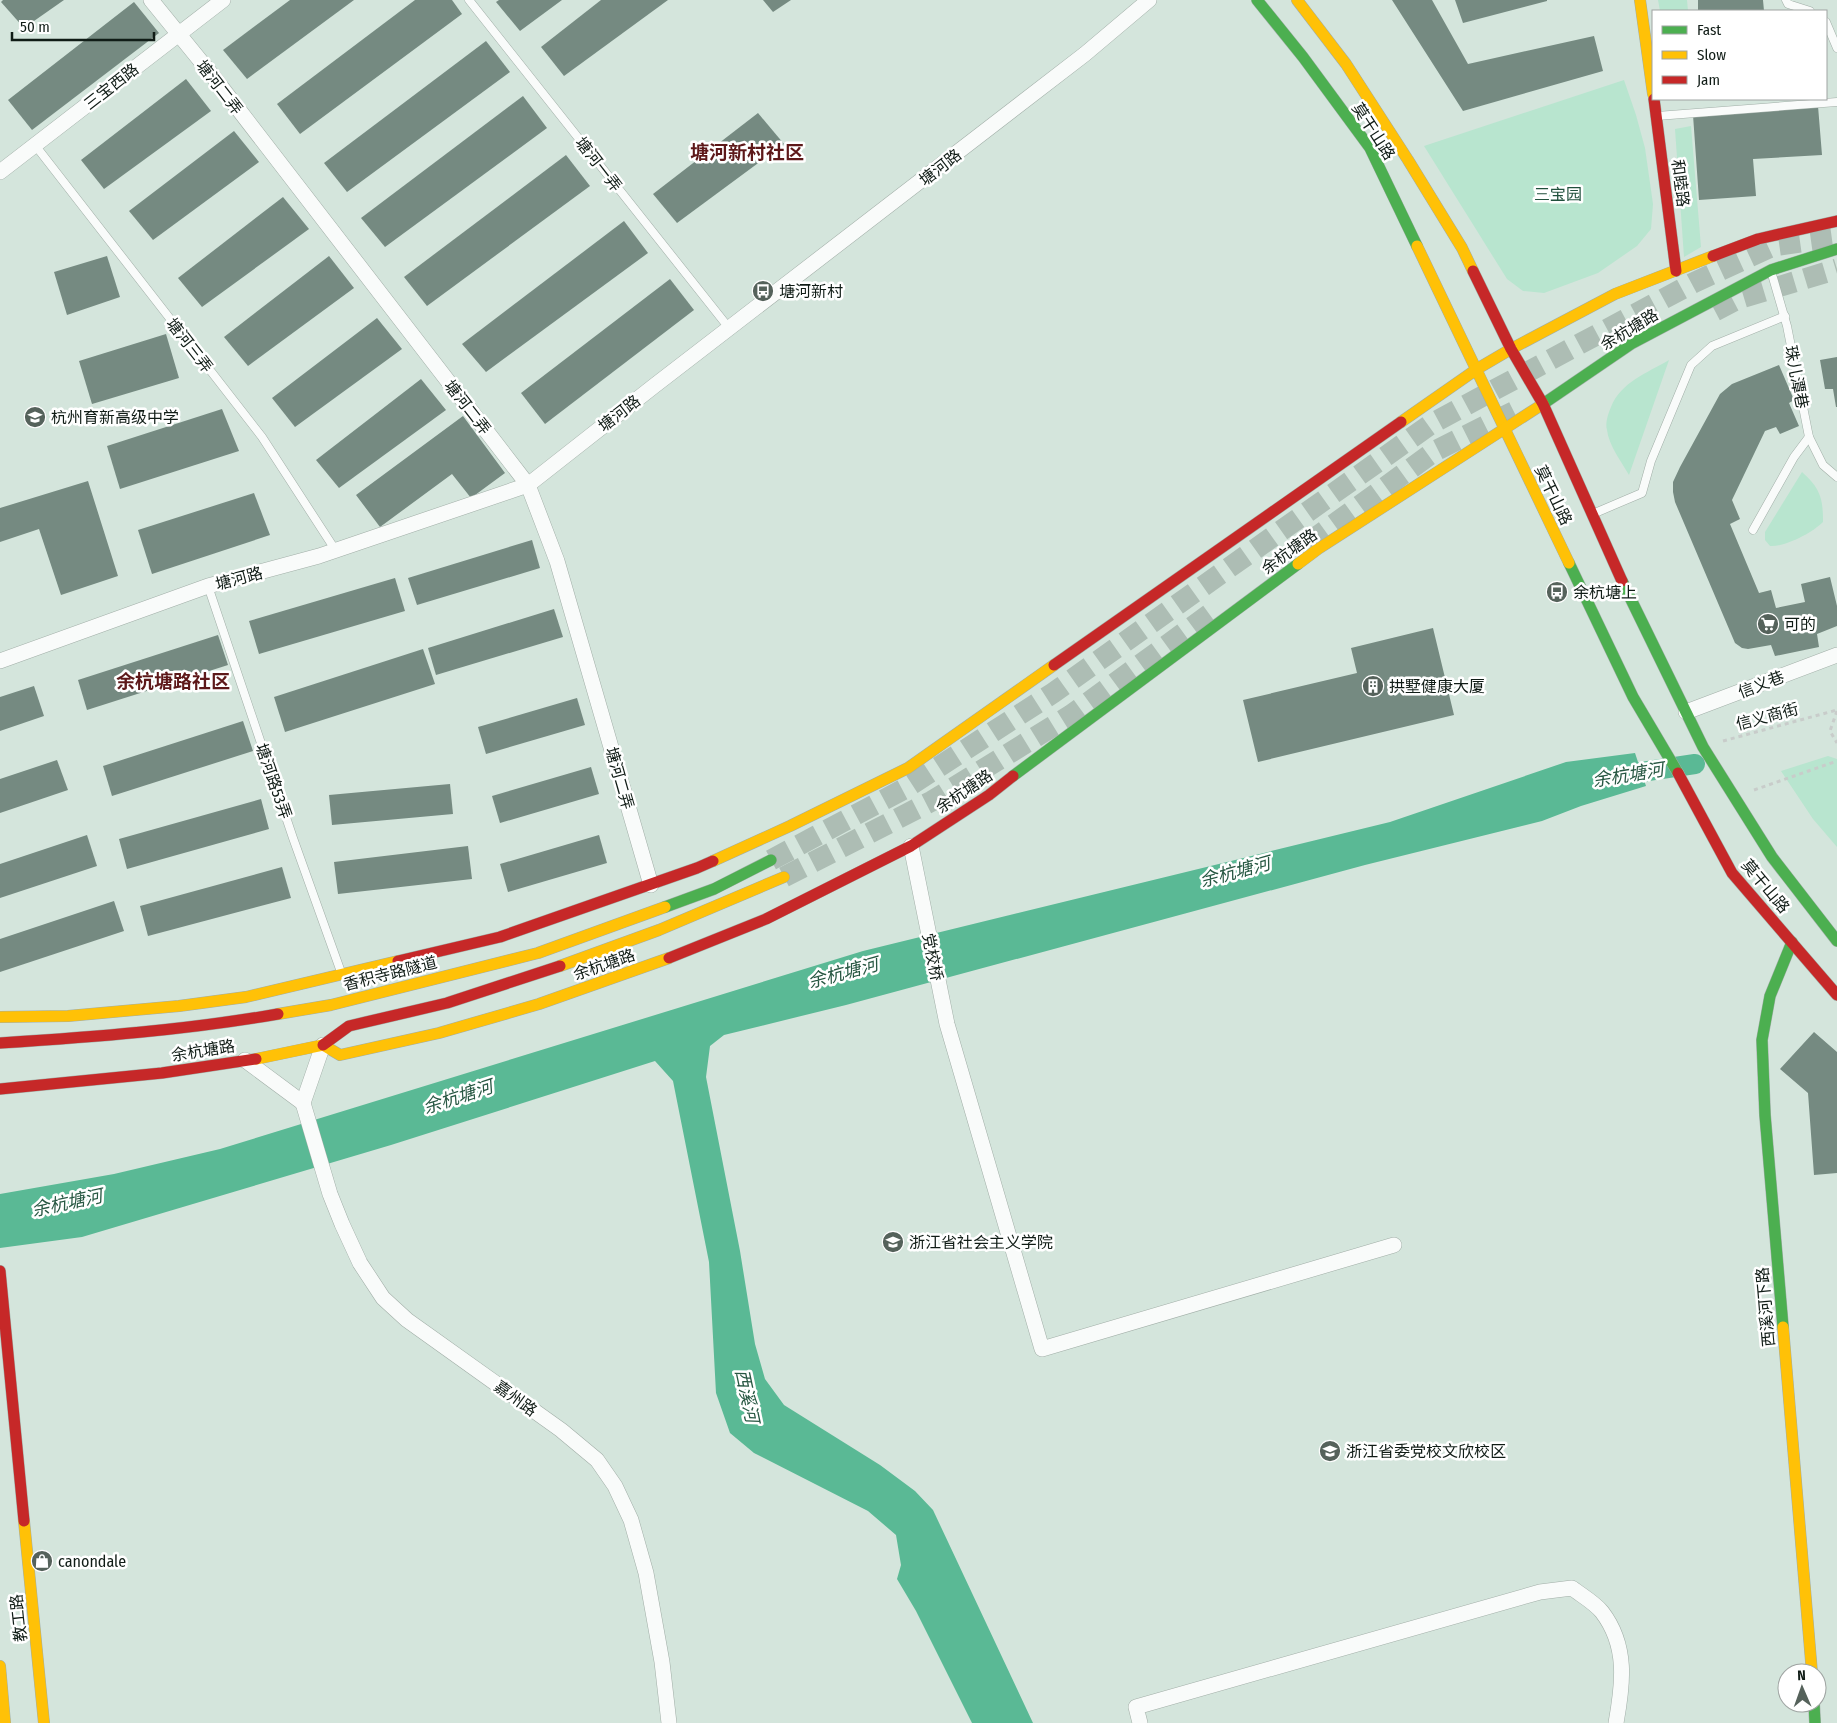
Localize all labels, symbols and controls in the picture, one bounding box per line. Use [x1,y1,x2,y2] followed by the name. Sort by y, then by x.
[12,10,155,42] scale bar
[1652,10,1827,100] legend
[20,18,50,36] text: 50 m
[1697,21,1721,39] text: Fast
[1697,46,1726,64] text: Slow
[192,56,247,118] street label: 塘河二弄
[80,59,142,114] street label: 三宝西路
[1697,71,1720,89] text: Jam
[1348,99,1399,163] street label: 莫干山路
[571,133,626,195] street label: 塘河一弄
[690,141,804,164] district label: 塘河新村社区
[916,145,965,190] street label: 塘河路
[1668,158,1693,208] street label: 和睦路
[1534,185,1582,204] park label: 三宝园
[751,279,775,303] bus stop icon: 塘河新村
[779,282,843,301] place label: 塘河新村
[1597,305,1662,354] street label: 余杭塘路
[162,314,217,376] street label: 塘河三弄
[1781,344,1812,410] street label: 珠儿潭巷
[440,376,495,438] street label: 塘河二弄
[595,391,644,436] street label: 塘河路
[23,405,47,429] school or university icon: 杭州育新高级中学
[51,408,179,427] place label: 杭州育新高级中学
[1531,462,1576,528] street label: 莫干山路
[1258,525,1321,578] street label: 余杭塘路
[213,563,265,594] street label: 塘河路
[1545,580,1569,604] bus stop icon: 余杭塘上
[1573,583,1637,602] place label: 余杭塘上
[1756,612,1780,636] supermarket icon: 可的
[1784,615,1816,634] place label: 可的
[1735,667,1787,702] street label: 信义巷
[116,670,230,693] district label: 余杭塘路社区
[1361,674,1385,698] building icon: 拱墅健康大厦
[1389,677,1485,696] place label: 拱墅健康大厦
[1734,699,1801,734] street label: 信义商街
[252,741,295,821] street label: 塘河路53弄
[602,745,637,812] street label: 塘河二弄
[1591,758,1668,791] water label: 余杭塘河
[932,766,996,817] street label: 余杭塘路
[1197,851,1276,892] water label: 余杭塘河
[1738,856,1793,917] street label: 莫干山路
[919,932,946,982] street label: 党校桥
[571,945,638,984] street label: 余杭塘路
[805,952,884,993] water label: 余杭塘河
[341,953,439,994] street label: 香积寺路隧道
[170,1036,236,1065] street label: 余杭塘路
[420,1074,498,1119] water label: 余杭塘河
[29,1184,107,1221] water label: 余杭塘河
[881,1230,905,1254] school or university icon: 浙江省社会主义学院
[909,1233,1053,1252] place label: 浙江省社会主义学院
[1753,1266,1778,1348] street label: 西溪河下路
[731,1367,764,1428] water label: 西溪河
[491,1377,541,1420] street label: 嘉州路
[1318,1439,1342,1463] school or university icon: 浙江省委党校文欣校区
[1346,1442,1506,1461] place label: 浙江省委党校文欣校区
[30,1549,54,1573] shop icon: canondale
[58,1552,126,1571] place label: canondale
[7,1593,30,1643] street label: 教工路
[1777,1663,1827,1713] north arrow
[1797,1667,1806,1684] text: N

